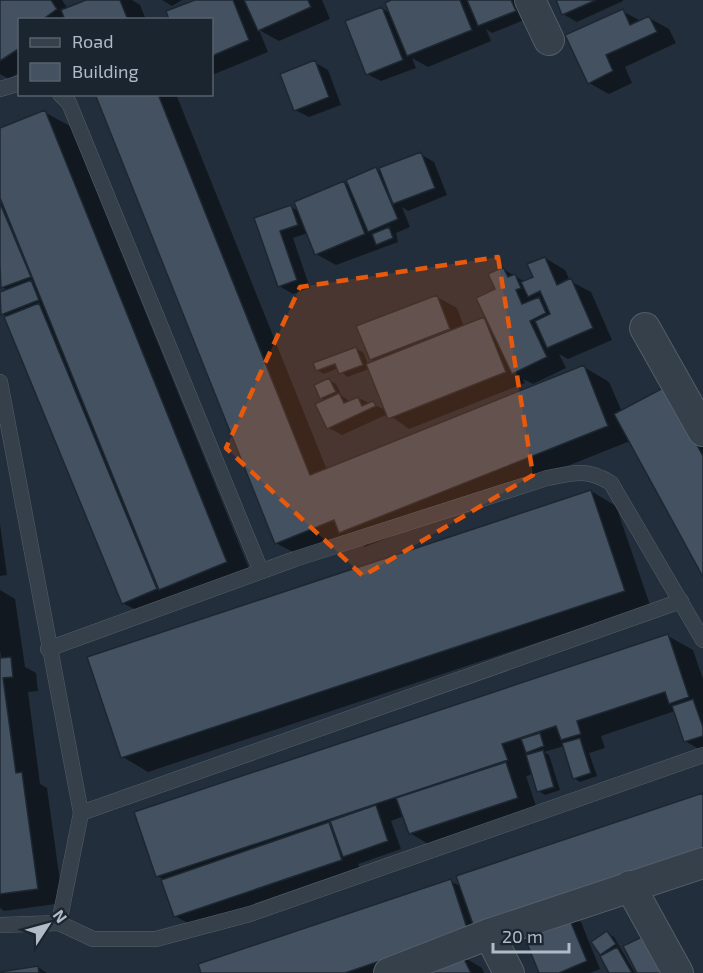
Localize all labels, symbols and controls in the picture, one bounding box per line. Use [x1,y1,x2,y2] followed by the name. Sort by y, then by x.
[18,18,213,96] legend
[72,30,113,52] text: Road
[72,60,139,82] text: Building
[18,895,78,955] north arrow
[49,906,72,926] text: N
[493,916,570,954] scale bar
[502,925,543,947] text: 20 m

